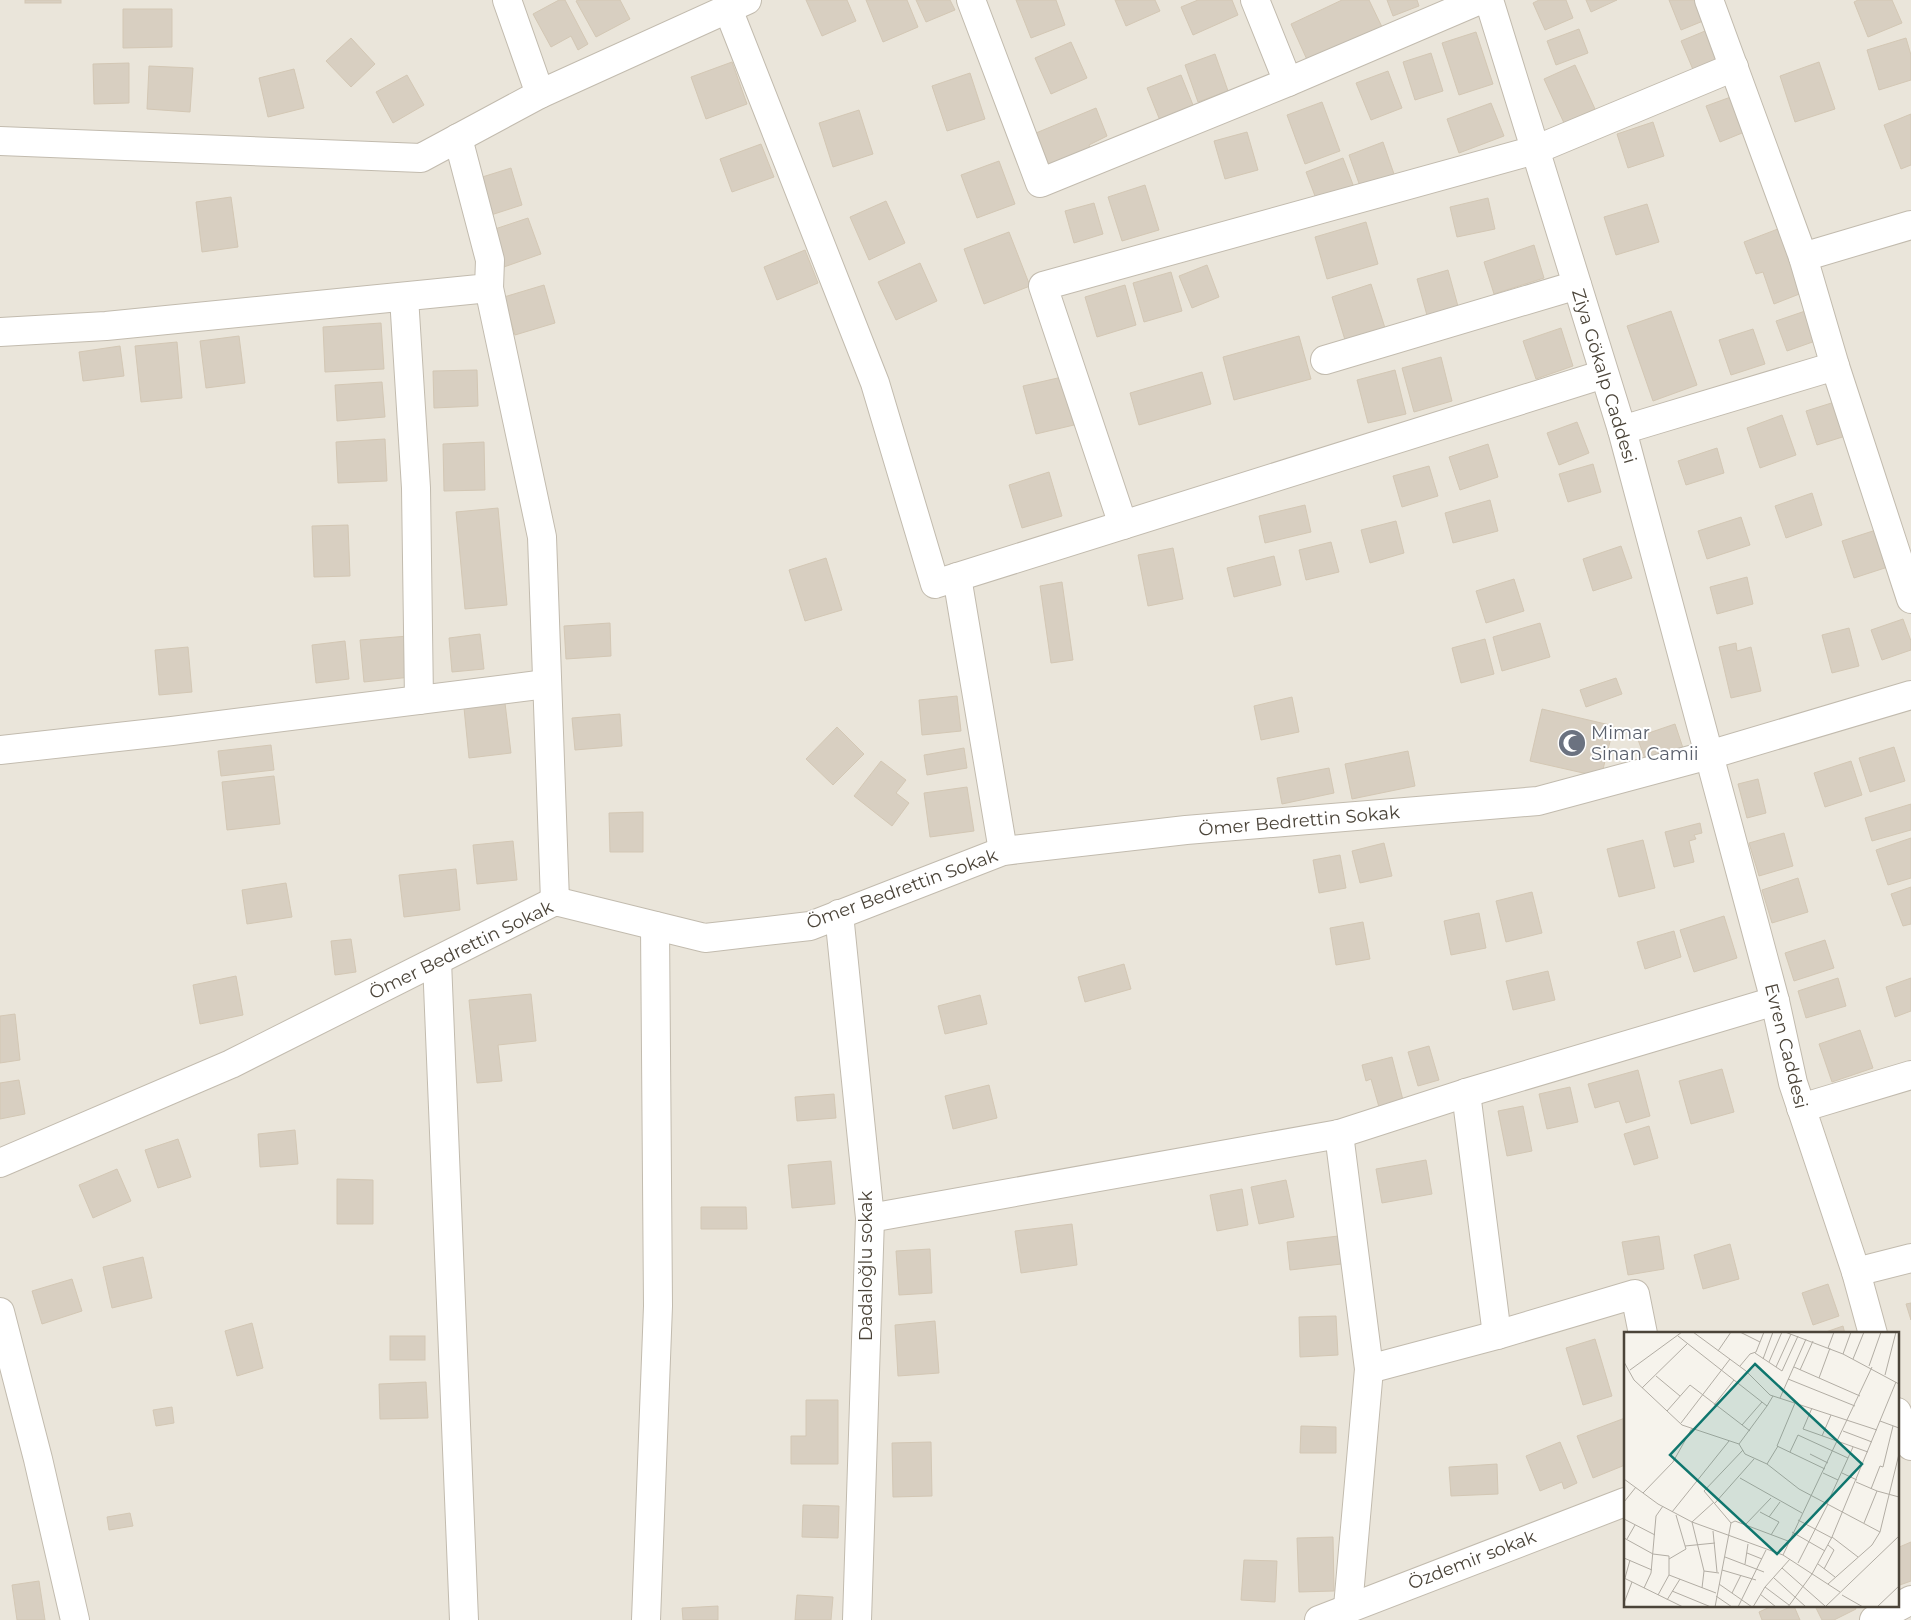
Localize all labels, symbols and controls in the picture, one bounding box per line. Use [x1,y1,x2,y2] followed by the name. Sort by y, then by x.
[1567,286,1641,466] street label: Ziya Gökalp Caddesi
[1591,722,1699,765] place label: Mimar Sinan Camii
[1557,728,1587,758] mosque icon: Mimar Sinan Camii
[1197,801,1401,841] street label: Ömer Bedrettin Sokak
[803,844,1001,934] street label: Ömer Bedrettin Sokak
[365,896,557,1004] street label: Ömer Bedrettin Sokak
[1760,981,1812,1111] street label: Evren Caddesi
[855,1191,877,1341] street label: Dadaloğlu sokak
[1624,1332,1898,1608] inset map
[1405,1525,1539,1594] street label: Özdemir sokak

